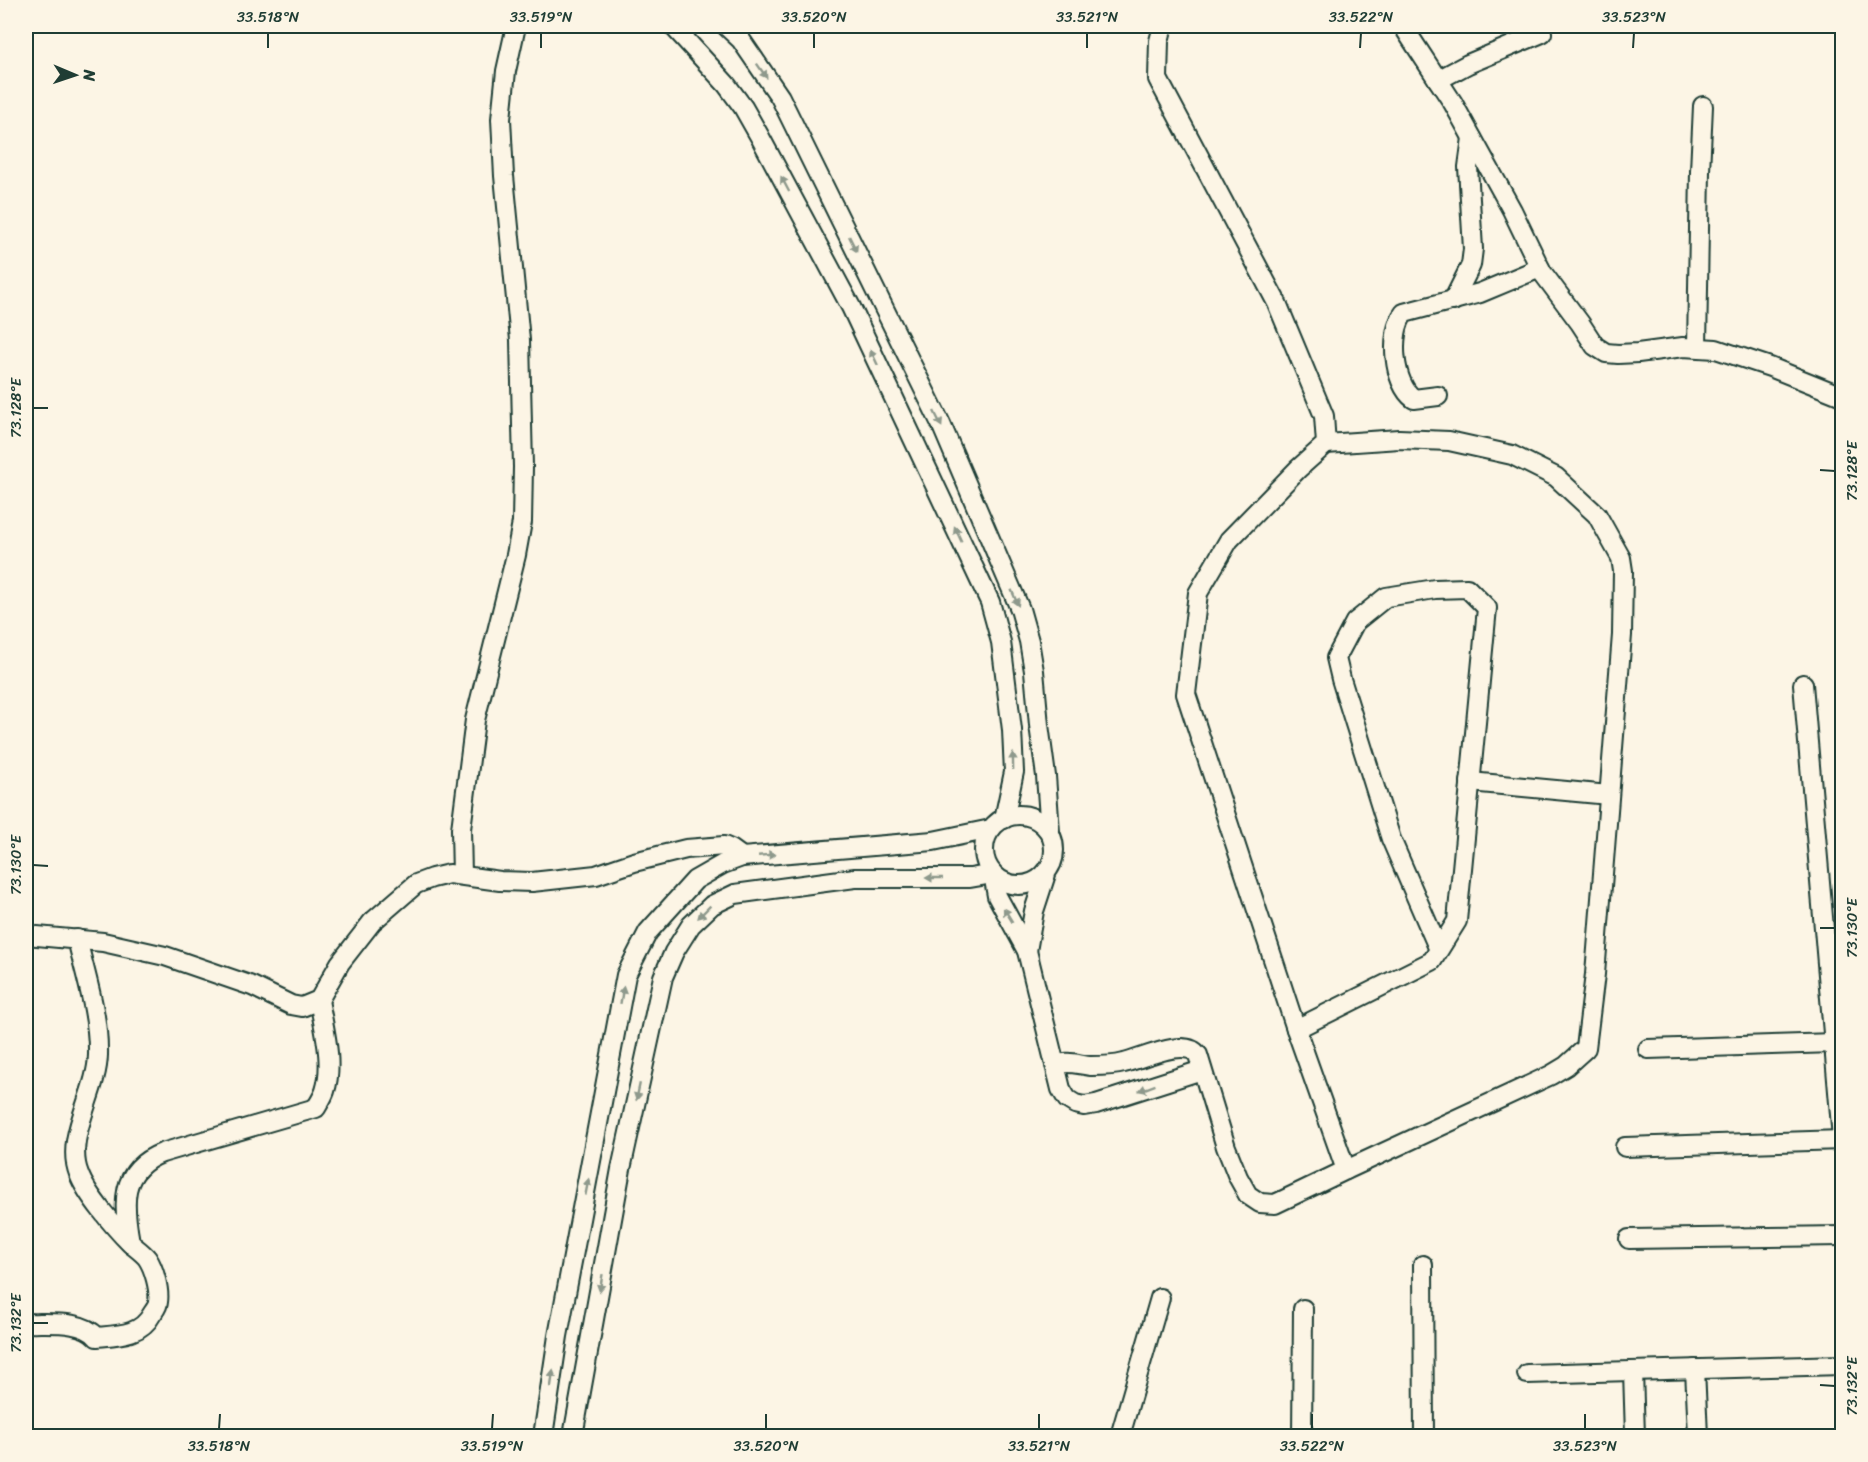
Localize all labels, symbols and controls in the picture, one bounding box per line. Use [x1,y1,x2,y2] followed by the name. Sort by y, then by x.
[237,4,300,30] text: 33.518°N
[510,4,573,30] text: 33.519°N
[781,4,847,30] text: 33.520°N
[1056,4,1119,30] text: 33.521°N
[1329,4,1394,30] text: 33.522°N
[1602,4,1667,30] text: 33.523°N
[45,45,105,105] north arrow
[756,63,768,79] one-way arrow
[75,68,104,82] text: N
[780,175,790,192] one-way arrow
[848,235,857,252] one-way arrow
[870,349,879,366] one-way arrow
[3,376,29,438] text: 73.128°E
[934,410,943,427] one-way arrow
[1839,439,1865,501] text: 73.128°E
[953,525,962,542] one-way arrow
[1010,589,1020,607] one-way arrow
[1009,752,1018,771] one-way arrow
[3,833,29,895] text: 73.130°E
[757,851,776,860] one-way arrow
[925,873,944,883] one-way arrow
[1839,896,1865,958] text: 73.130°E
[697,905,711,919] one-way arrow
[1003,907,1014,923] one-way arrow
[618,985,627,1004] one-way arrow
[633,1083,642,1102] one-way arrow
[1138,1084,1156,1094] one-way arrow
[583,1177,592,1196] one-way arrow
[596,1274,605,1293] one-way arrow
[3,1292,29,1353] text: 73.132°E
[1839,1355,1865,1416] text: 73.132°E
[547,1369,556,1388] one-way arrow
[188,1433,251,1459] text: 33.518°N
[461,1433,524,1459] text: 33.519°N
[733,1433,799,1459] text: 33.520°N
[1008,1433,1071,1459] text: 33.521°N
[1280,1433,1345,1459] text: 33.522°N
[1553,1433,1618,1459] text: 33.523°N

